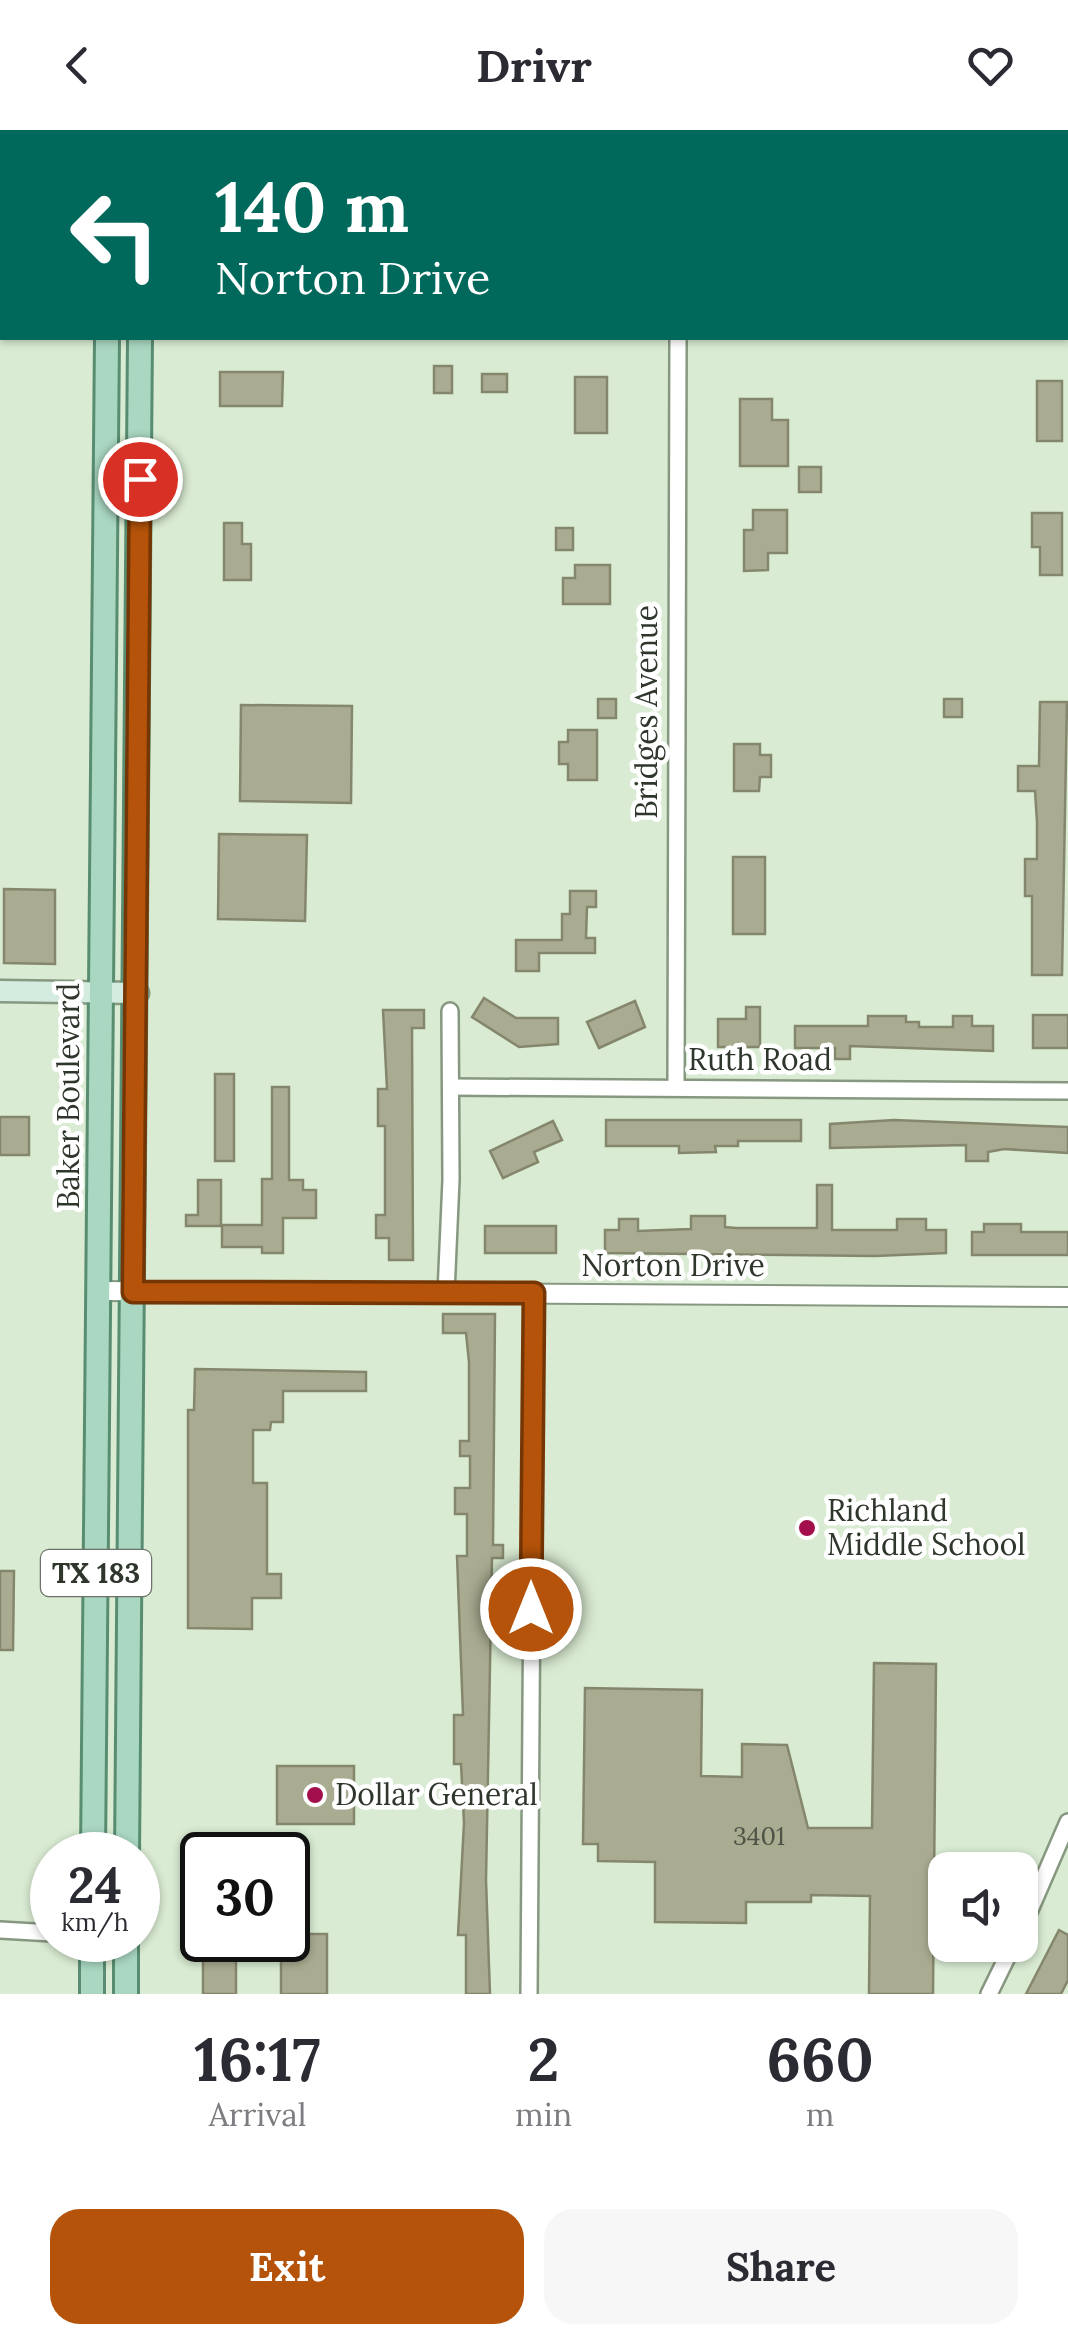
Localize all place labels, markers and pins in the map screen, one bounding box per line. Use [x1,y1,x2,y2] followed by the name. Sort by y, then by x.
[98,437,183,522] pin
[827,1491,1025,1563] place label: Richland Middle School
[796,1517,818,1539] marker: Richland Middle School
[335,1775,538,1813] place label: Dollar General
[304,1784,326,1806] marker: Dollar General

